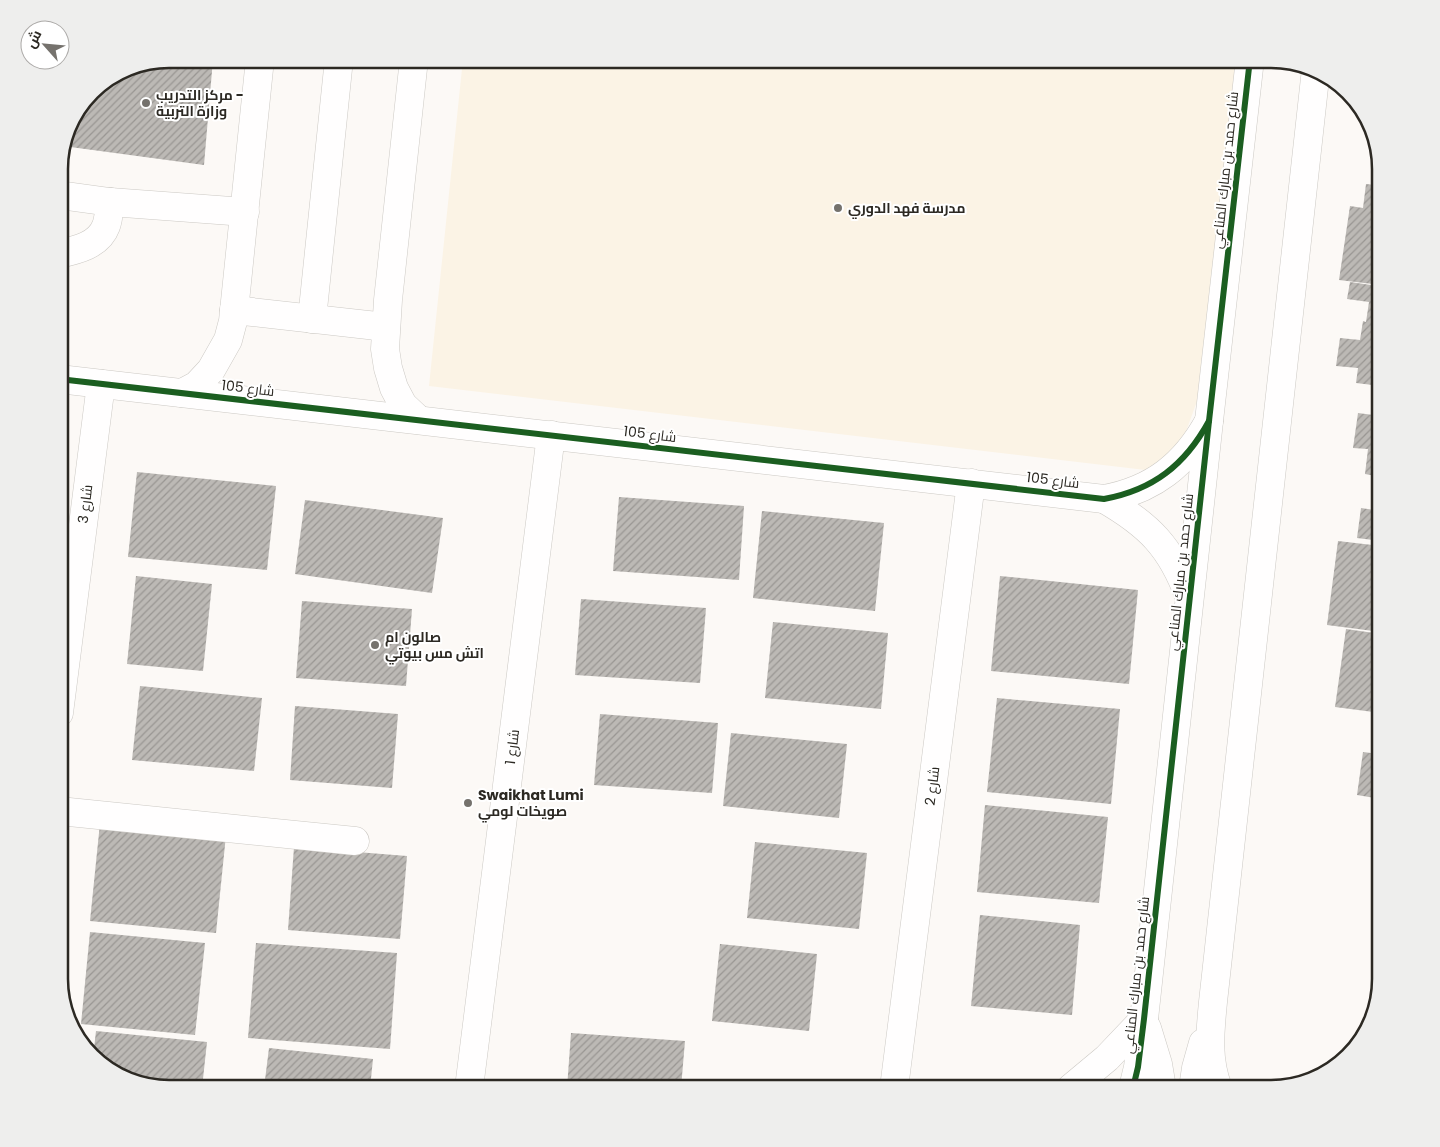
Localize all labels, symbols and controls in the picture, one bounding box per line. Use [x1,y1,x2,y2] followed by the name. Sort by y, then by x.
[20,20,70,70] north arrow
[20,27,46,52] text: ش
[156,85,244,121] place label: مركز التدريب - وزارة التربية
[1207,90,1245,250] street label: شارع حمد بن مبارك المناعي
[140,97,152,109] marker: مركز التدريب - وزارة التربية
[848,198,965,219] place label: مدرسة فهد الدوري
[832,202,844,214] marker: مدرسة فهد الدوري
[221,375,275,401] street label: شارع 105
[623,421,677,447] street label: شارع 105
[1026,467,1080,493] street label: شارع 105
[73,483,97,525] street label: شارع 3
[1162,492,1200,652] street label: شارع حمد بن مبارك المناعي
[385,627,484,665] place label: صالون ام اتش مس بيوتي
[369,639,381,651] marker: صالون ام اتش مس بيوتي
[500,728,524,766] street label: شارع 1
[920,765,944,807] street label: شارع 2
[478,785,584,823] place label: Swaikhat Lumi صويخات لومي
[462,797,474,809] marker: Swaikhat Lumi صويخات لومي
[1118,895,1156,1055] street label: شارع حمد بن مبارك المناعي

